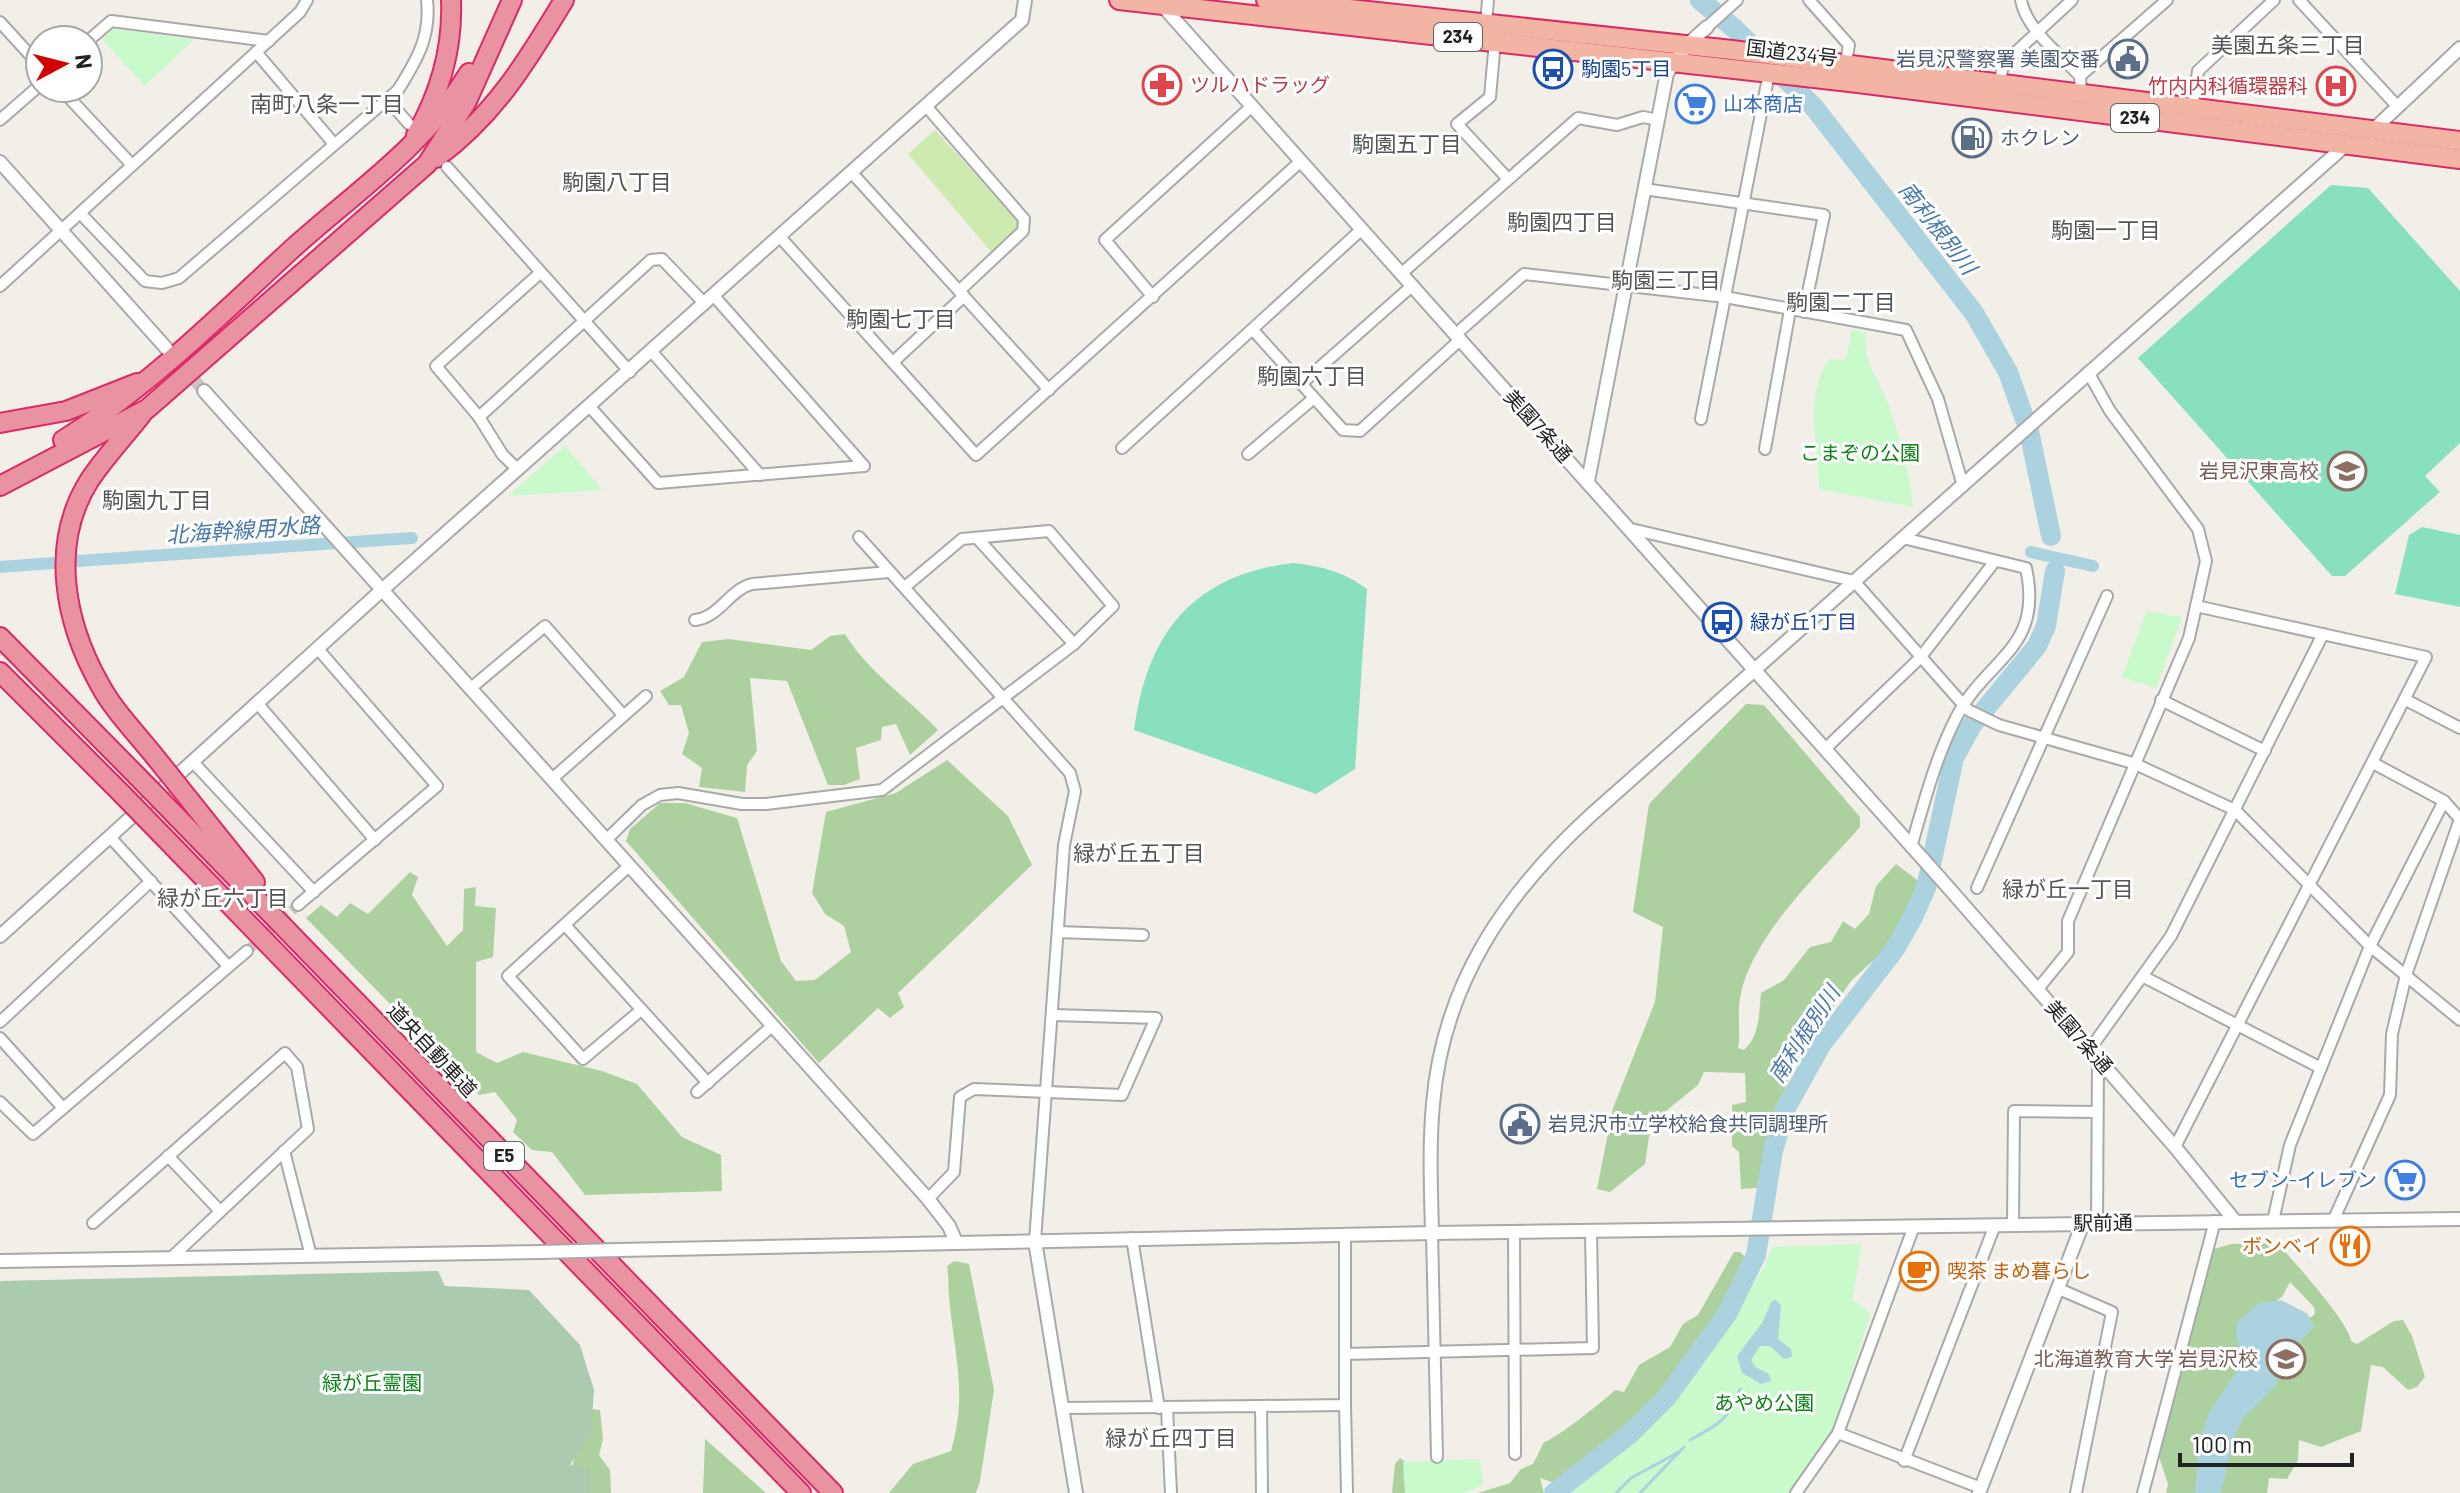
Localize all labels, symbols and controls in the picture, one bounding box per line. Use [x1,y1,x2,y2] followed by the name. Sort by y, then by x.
[1434,23,1482,51] road number: 234
[24,24,104,104] north arrow
[2211,31,2365,57] district label: 美園五条三丁目
[1745,34,1839,70] street label: 国道234号
[2107,38,2149,80] public building icon: 岩見沢警察署 美園交番
[1896,46,2100,70] place label: 岩見沢警察署 美園交番
[1532,48,1574,90] bus stop icon: 駒園5丁目
[71,53,99,70] text: N
[1581,56,1671,80] place label: 駒園5丁目
[1141,64,1183,106] pharmacy icon: ツルハドラッグ
[2315,65,2357,107] hospital icon: 竹内内科循環器科
[1190,72,1330,96] place label: ツルハドラッグ
[2148,73,2308,97] place label: 竹内内科循環器科
[1674,83,1716,125] supermarket icon: 山本商店
[250,90,404,116] district label: 南町八条一丁目
[1723,91,1803,115] place label: 山本商店
[2111,104,2159,132] road number: 234
[1951,117,1993,159] fuel station icon: ホクレン
[2000,125,2080,149] place label: ホクレン
[1352,130,1462,156] district label: 駒園五丁目
[562,168,672,194] district label: 駒園八丁目
[1895,176,1984,280] water label: 南利根別川
[1507,208,1617,234] district label: 駒園四丁目
[2051,216,2161,242] district label: 駒園一丁目
[1611,266,1721,292] district label: 駒園三丁目
[1786,288,1896,314] district label: 駒園二丁目
[846,305,956,331] district label: 駒園七丁目
[1257,362,1367,388] district label: 駒園六丁目
[1500,384,1578,467] street label: 美園7条通
[1800,440,1920,464] park label: こまぞの公園
[2326,450,2368,492] school or university icon: 岩見沢東高校
[2199,458,2319,482] place label: 岩見沢東高校
[102,486,212,512] district label: 駒園九丁目
[165,511,323,547] water label: 北海幹線用水路
[1701,601,1743,643] bus stop icon: 緑が丘1丁目
[1750,609,1857,633] place label: 緑が丘1丁目
[1073,839,1205,865] district label: 緑が丘五丁目
[2002,875,2134,901] district label: 緑が丘一丁目
[157,884,289,910] district label: 緑が丘六丁目
[1762,979,1845,1087] water label: 南利根別川
[2041,995,2118,1078] street label: 美園7条通
[383,997,482,1101] street label: 道央自動車道
[1499,1103,1541,1145] public building icon: 岩見沢市立学校給食共同調理所
[1548,1111,1828,1135] place label: 岩見沢市立学校給食共同調理所
[484,1142,524,1170] road number: E5
[2384,1159,2426,1201] supermarket icon: セブン-イレブン
[2229,1167,2377,1191] place label: セブン-イレブン
[2073,1209,2133,1235] street label: 駅前通
[2329,1225,2371,1267] restaurant icon: ボンベイ
[2242,1233,2322,1257] place label: ボンベイ
[1898,1250,1940,1292] cafe icon: 喫茶 まめ暮らし
[1947,1258,2091,1282] place label: 喫茶 まめ暮らし
[2265,1338,2307,1380] school or university icon: 北海道教育大学 岩見沢校
[2034,1346,2258,1370] place label: 北海道教育大学 岩見沢校
[322,1370,422,1394] park label: 緑が丘霊園
[1714,1390,1814,1414] park label: あやめ公園
[2180,1417,2352,1467] scale bar
[1105,1424,1237,1450] district label: 緑が丘四丁目
[2192,1429,2252,1458] text: 100 m

